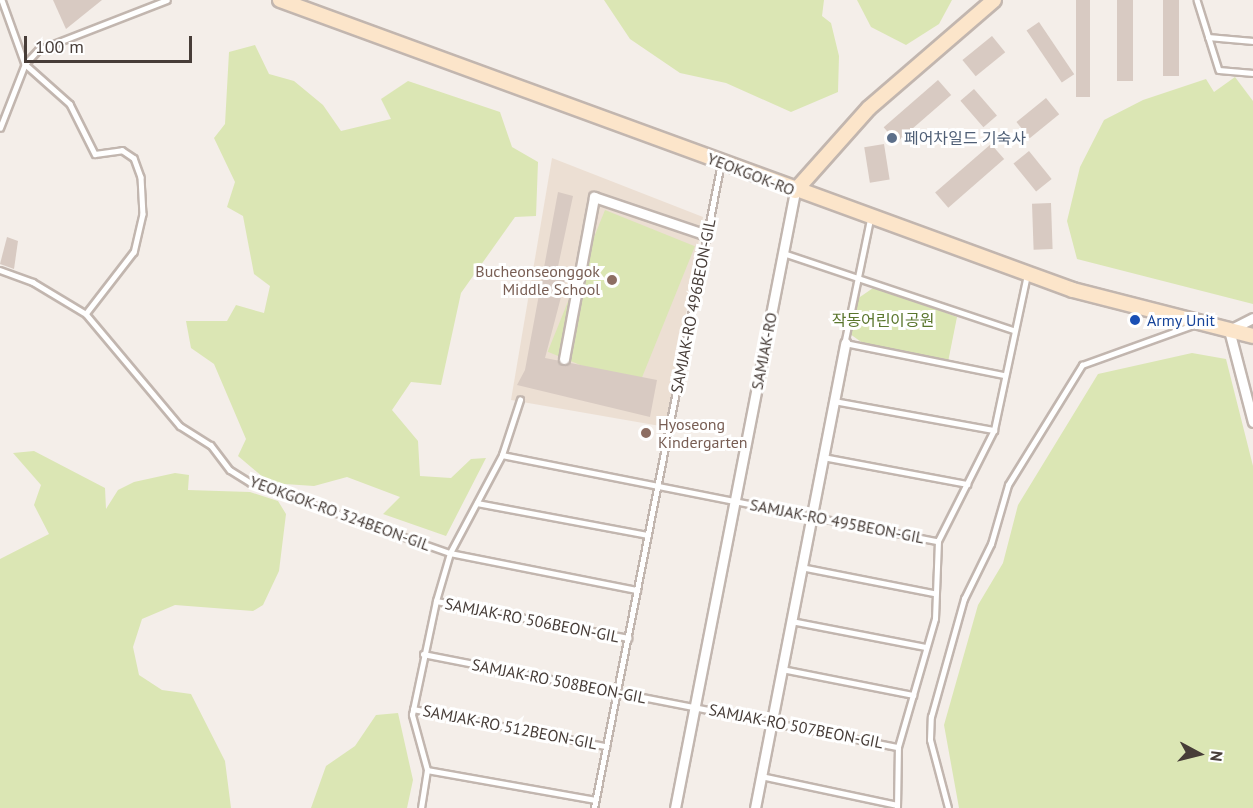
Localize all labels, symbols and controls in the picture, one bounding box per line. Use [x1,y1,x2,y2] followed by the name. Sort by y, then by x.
[27,24,195,62] scale bar
[35,35,84,58] text: 100 m
[904,128,1026,148] place label: 페어차일드 기숙사
[885,131,899,145] marker: 페어차일드 기숙사
[705,149,797,199] street label: YEOKGOK-RO
[667,217,719,395] street label: SAMJAK-RO 496BEON-GIL
[475,261,600,299] place label: Bucheonseonggok Middle School
[605,273,619,287] marker: Bucheonseonggok Middle School
[831,310,935,330] park label: 작동어린이공원
[1147,310,1215,330] place label: Army Unit
[747,311,781,391] street label: SAMJAK-RO
[1128,313,1142,327] marker: Army Unit
[658,414,748,452] place label: Hyoseong Kindergarten
[639,426,653,440] marker: Hyoseong Kindergarten
[247,471,433,555] street label: YEOKGOK-RO 324BEON-GIL
[748,495,926,547] street label: SAMJAK-RO 495BEON-GIL
[443,594,621,646] street label: SAMJAK-RO 506BEON-GIL
[470,655,648,707] street label: SAMJAK-RO 508BEON-GIL
[707,700,885,752] street label: SAMJAK-RO 507BEON-GIL
[421,701,599,753] street label: SAMJAK-RO 512BEON-GIL
[1169,724,1229,784] north arrow
[1206,750,1227,763] text: N

